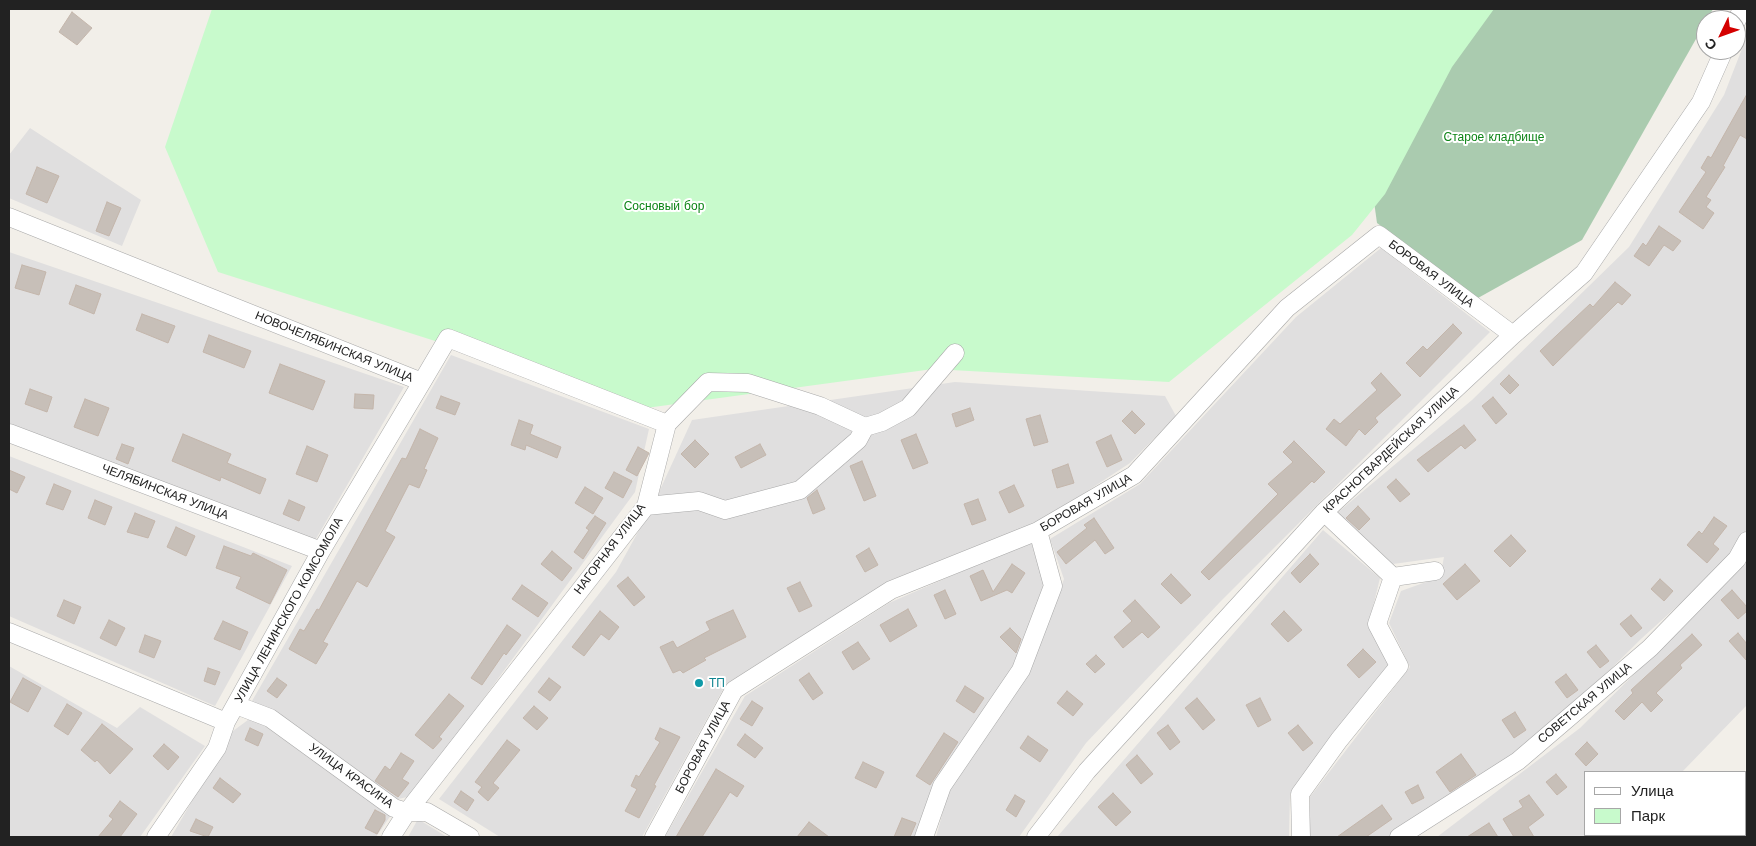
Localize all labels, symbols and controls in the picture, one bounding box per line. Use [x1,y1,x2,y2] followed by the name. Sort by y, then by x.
[1696,10,1746,60] north arrow
[1701,35,1720,53] text: С
[1444,130,1544,144] park label: Старое кладбище
[624,199,704,213] park label: Сосновый бор
[1385,237,1477,311] street label: БОРОВАЯ УЛИЦА
[253,309,415,385] street label: НОВОЧЕЛЯБИНСКАЯ УЛИЦА
[1320,383,1462,517] street label: КРАСНОГВАРДЕЙСКАЯ УЛИЦА
[100,461,230,523] street label: ЧЕЛЯБИНСКАЯ УЛИЦА
[1038,471,1134,535] street label: БОРОВАЯ УЛИЦА
[571,501,649,597] street label: НАГОРНАЯ УЛИЦА
[232,515,346,705] street label: УЛИЦА ЛЕНИНСКОГО КОМСОМОЛА
[1535,660,1635,746] street label: СОВЕТСКАЯ УЛИЦА
[709,676,725,690] place label: ТП
[693,677,705,689] marker: ТП
[672,698,734,796] street label: БОРОВАЯ УЛИЦА
[306,741,396,811] street label: УЛИЦА КРАСИНА
[1584,771,1746,836] legend
[1631,782,1674,800] text: Улица
[1631,807,1665,825] text: Парк

